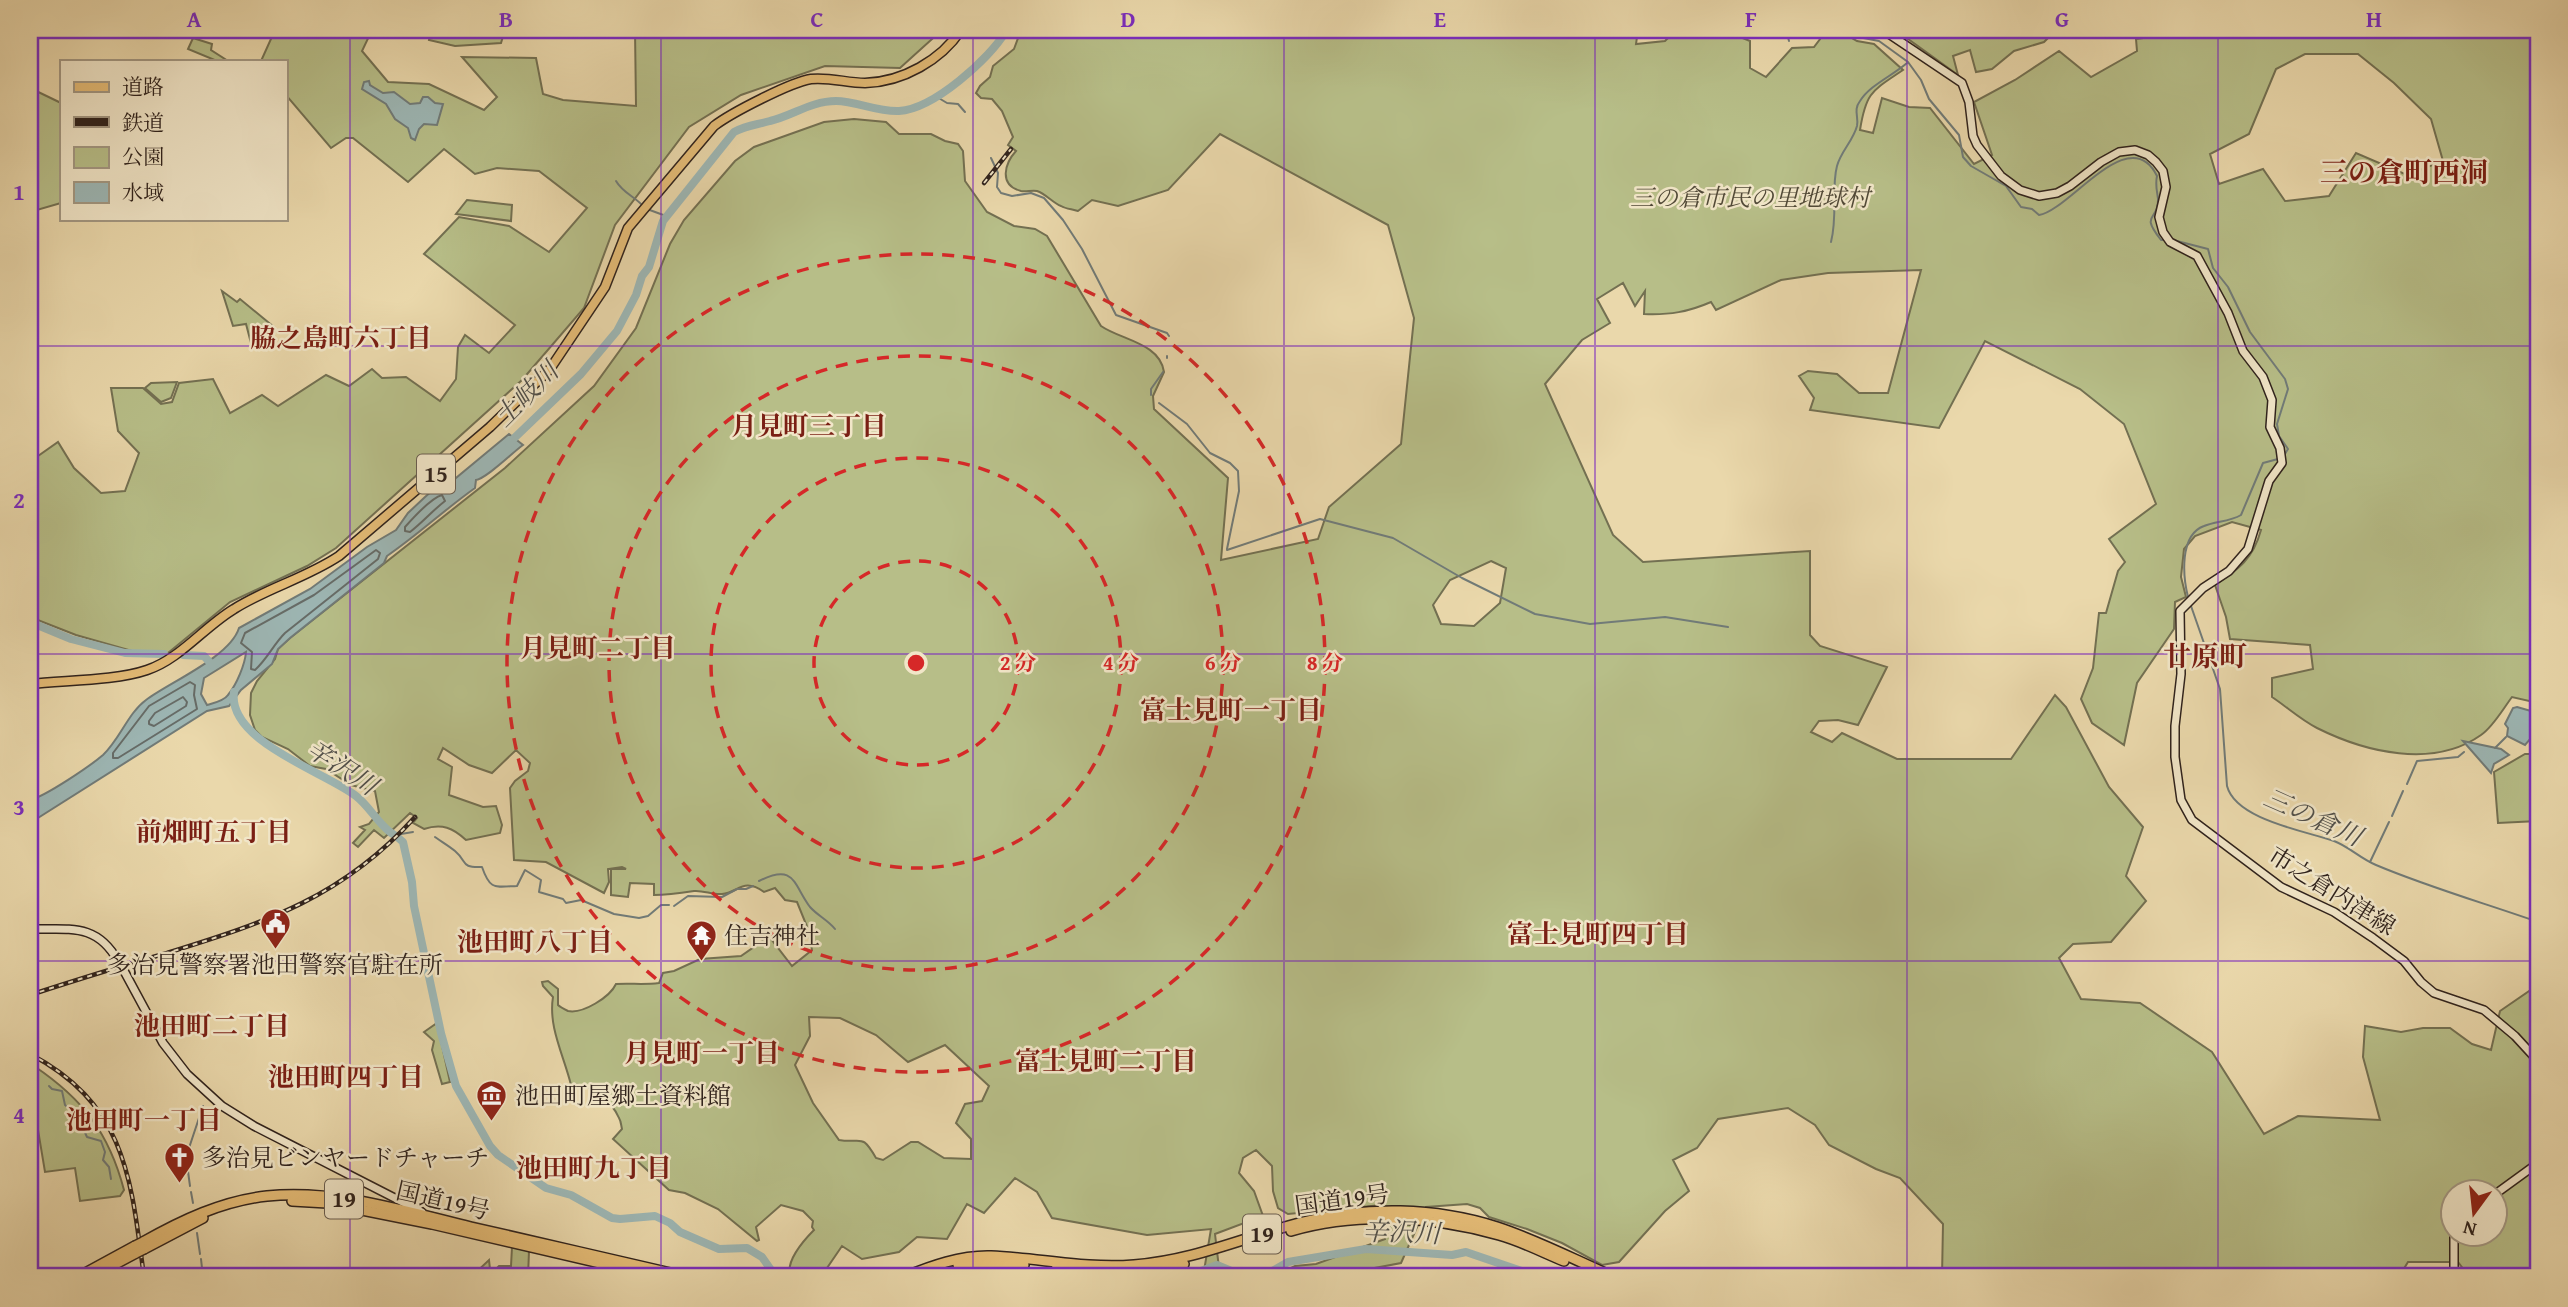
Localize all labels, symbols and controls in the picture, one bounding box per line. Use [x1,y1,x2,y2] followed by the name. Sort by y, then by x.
[187,2,202,35] text: A
[499,2,513,35] text: B
[810,2,824,35] text: C
[1121,2,1136,35] text: D
[1434,2,1446,35] text: E
[1745,2,1757,35] text: F
[2055,2,2069,35] text: G
[2366,2,2382,35] text: H
[60,60,287,220] legend
[122,71,164,102] text: 道路
[122,107,164,138] text: 鉄道
[122,141,164,172] text: 公園
[2320,151,2488,192] district label: 三の倉町西洞
[13,175,25,208] text: 1
[122,177,164,208] text: 水域
[1630,180,1873,215] park label: 三の倉市民の里地球村
[250,318,432,357] district label: 脇之島町六丁目
[484,350,569,435] water label: 土岐川
[731,406,887,445] district label: 月見町三丁目
[417,454,455,494] road number: 15
[13,483,25,516] text: 2
[520,628,676,667] district label: 月見町二丁目
[2163,635,2247,676] district label: 廿原町
[1000,647,1036,678] text: 2 分
[1103,647,1139,678] text: 4 分
[1205,647,1241,678] text: 6 分
[1307,647,1343,678] text: 8 分
[904,651,928,675] centre of rings
[1140,690,1322,729] district label: 富士見町一丁目
[299,729,388,806] water label: 辛沢川
[2258,778,2371,857] water label: 三の倉川
[13,790,25,823] text: 3
[136,812,292,851] district label: 前畑町五丁目
[2262,838,2403,944] street label: 市之倉内津線
[258,906,292,950] public building icon: 多治見警察署池田警察官駐在所
[1507,914,1689,953] district label: 富士見町四丁目
[724,918,820,953] place label: 住吉神社
[684,919,718,963] temple icon: 住吉神社
[457,922,613,961] district label: 池田町八丁目
[107,947,443,982] place label: 多治見警察署池田警察官駐在所
[134,1006,290,1045] district label: 池田町二丁目
[624,1033,780,1072] district label: 月見町一丁目
[1015,1041,1197,1080] district label: 富士見町二丁目
[268,1057,424,1096] district label: 池田町四丁目
[515,1078,731,1113] place label: 池田町屋郷土資料館
[475,1079,509,1123] museum icon: 池田町屋郷土資料館
[13,1098,25,1131] text: 4
[66,1100,222,1139] district label: 池田町一丁目
[202,1140,489,1175] place label: 多治見ビンヤードチャーチ
[162,1141,196,1185] church icon: 多治見ビンヤードチャーチ
[516,1148,672,1187] district label: 池田町九丁目
[393,1173,493,1228] street label: 国道19号
[1292,1176,1391,1223] street label: 国道19号
[2438,1178,2508,1248] north arrow
[325,1180,363,1218] road number: 19
[1361,1211,1444,1252] water label: 辛沢川
[1243,1214,1281,1254] road number: 19
[2460,1214,2479,1245] text: N

